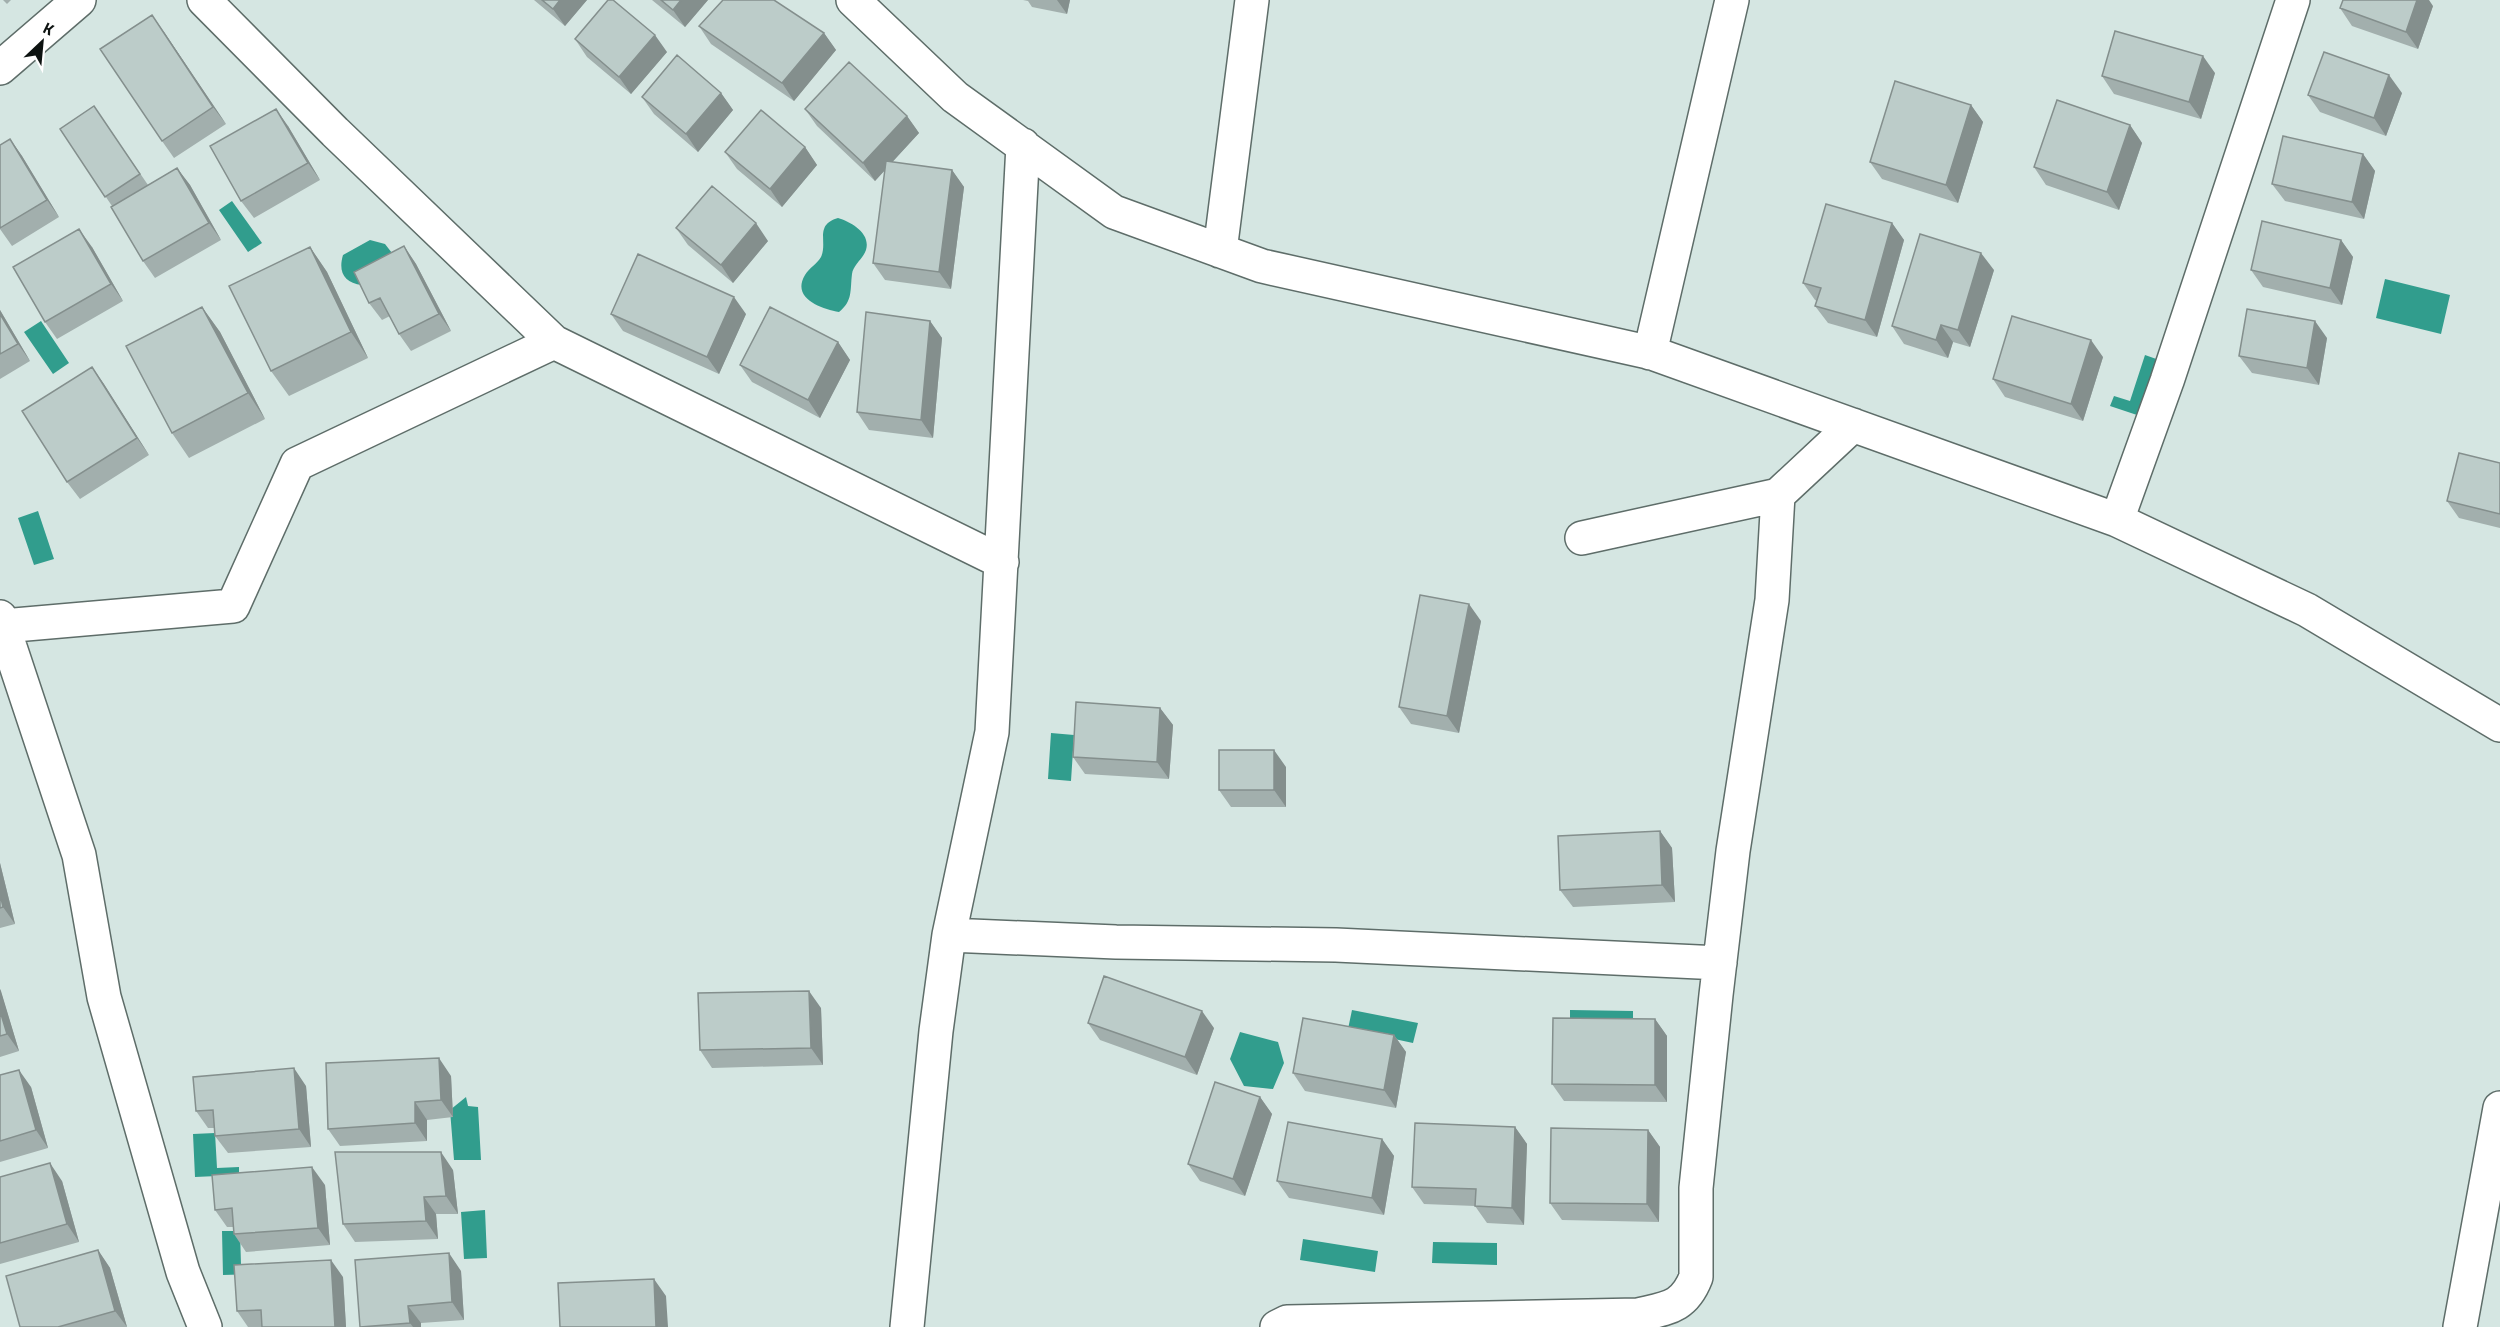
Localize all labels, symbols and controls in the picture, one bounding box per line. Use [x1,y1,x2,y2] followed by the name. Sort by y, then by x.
[12,12,72,72] north arrow
[39,16,59,42] text: K

